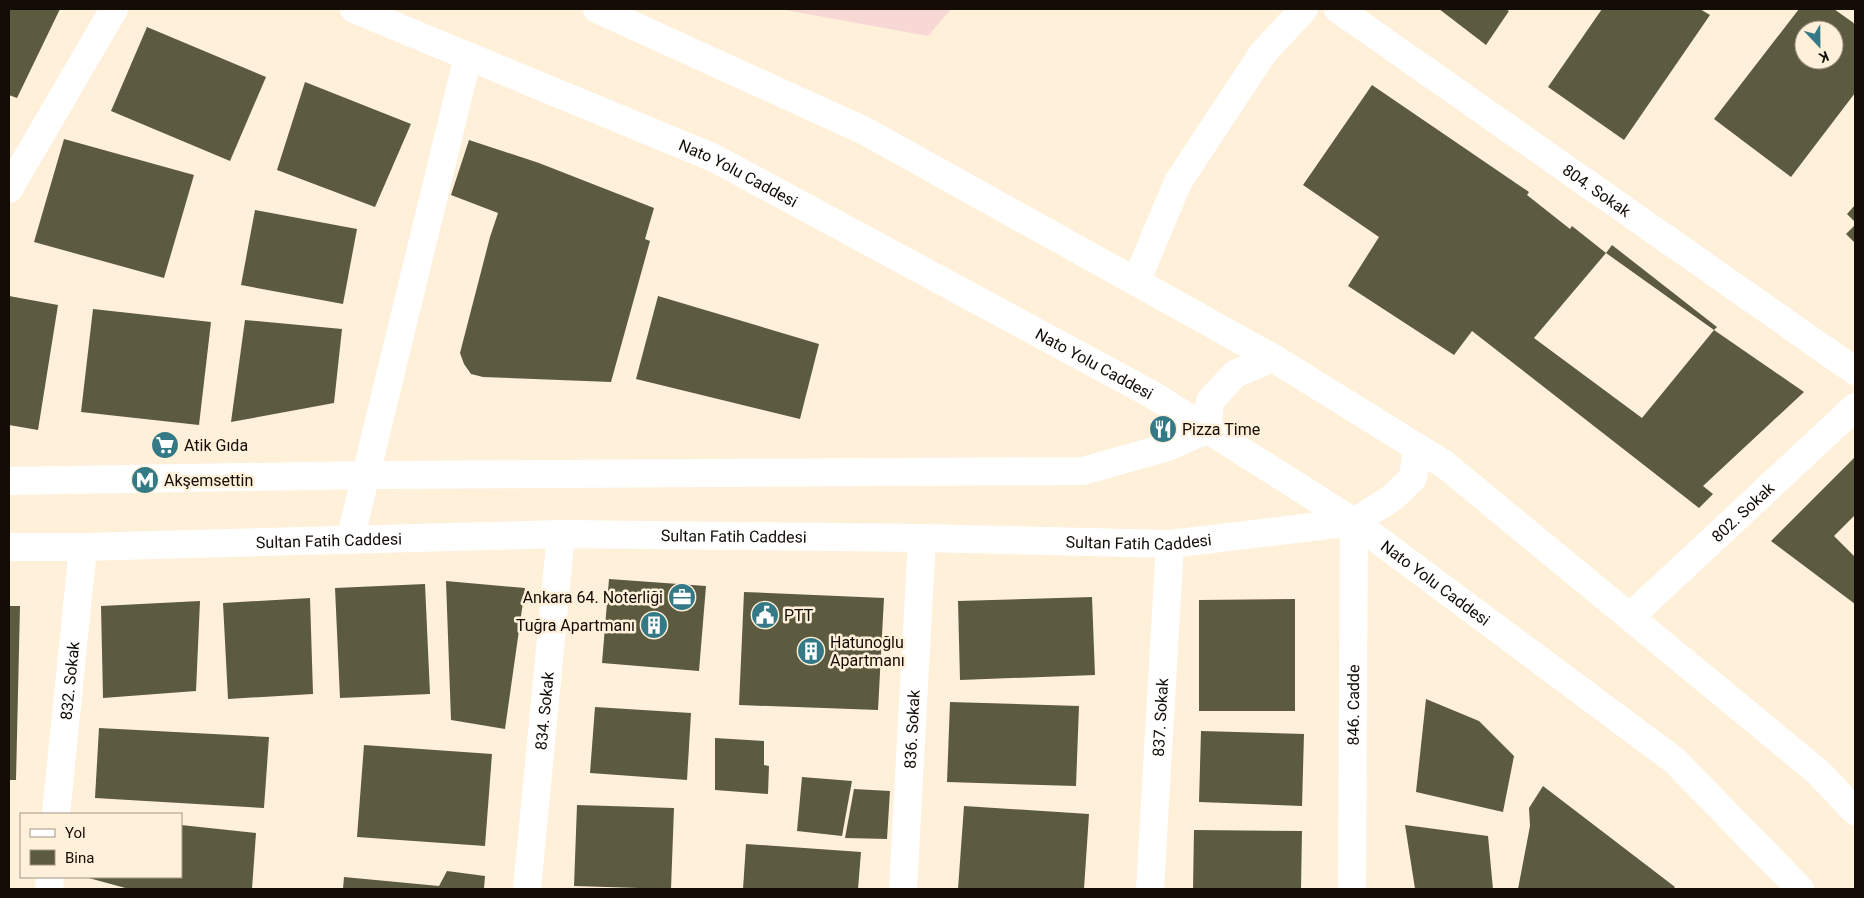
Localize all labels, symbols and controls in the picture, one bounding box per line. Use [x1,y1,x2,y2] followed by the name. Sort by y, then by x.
[1794,20,1844,70] north arrow
[1817,48,1831,66] text: K
[676,135,801,211] street label: Nato Yolu Caddesi
[1559,160,1635,221] street label: 804. Sokak
[1032,324,1157,403] street label: Nato Yolu Caddesi
[1148,414,1178,444] restaurant icon: Pizza Time
[1182,420,1260,439] place label: Pizza Time
[150,430,180,460] supermarket icon: Atik Gıda
[184,436,248,455] place label: Atik Gıda
[130,465,160,495] metro station icon: Akşemsettin
[164,471,253,490] place label: Akşemsettin
[1707,478,1778,546] street label: 802. Sokak
[661,526,807,546] street label: Sultan Fatih Caddesi
[256,529,402,552] street label: Sultan Fatih Caddesi
[1066,530,1213,554] street label: Sultan Fatih Caddesi
[1377,536,1494,629] street label: Nato Yolu Caddesi
[667,582,697,612] office icon: Ankara 64. Noterliği
[523,588,663,607] place label: Ankara 64. Noterliği
[750,600,780,630] public building icon: PTT
[784,606,814,625] place label: PTT
[639,610,669,640] building icon: Tuğra Apartmanı
[516,616,635,635] place label: Tuğra Apartmanı
[830,633,905,670] place label: Hatunoğlu Apartmanı
[796,636,826,666] building icon: Hatunoğlu Apartmanı
[56,640,83,721] street label: 832. Sokak
[1343,665,1363,745] street label: 846. Cadde
[531,670,557,751] street label: 834. Sokak
[1148,677,1172,757] street label: 837. Sokak
[900,689,923,769] street label: 836. Sokak
[20,813,182,878] legend
[65,824,86,842] text: Yol
[65,849,94,867] text: Bina

